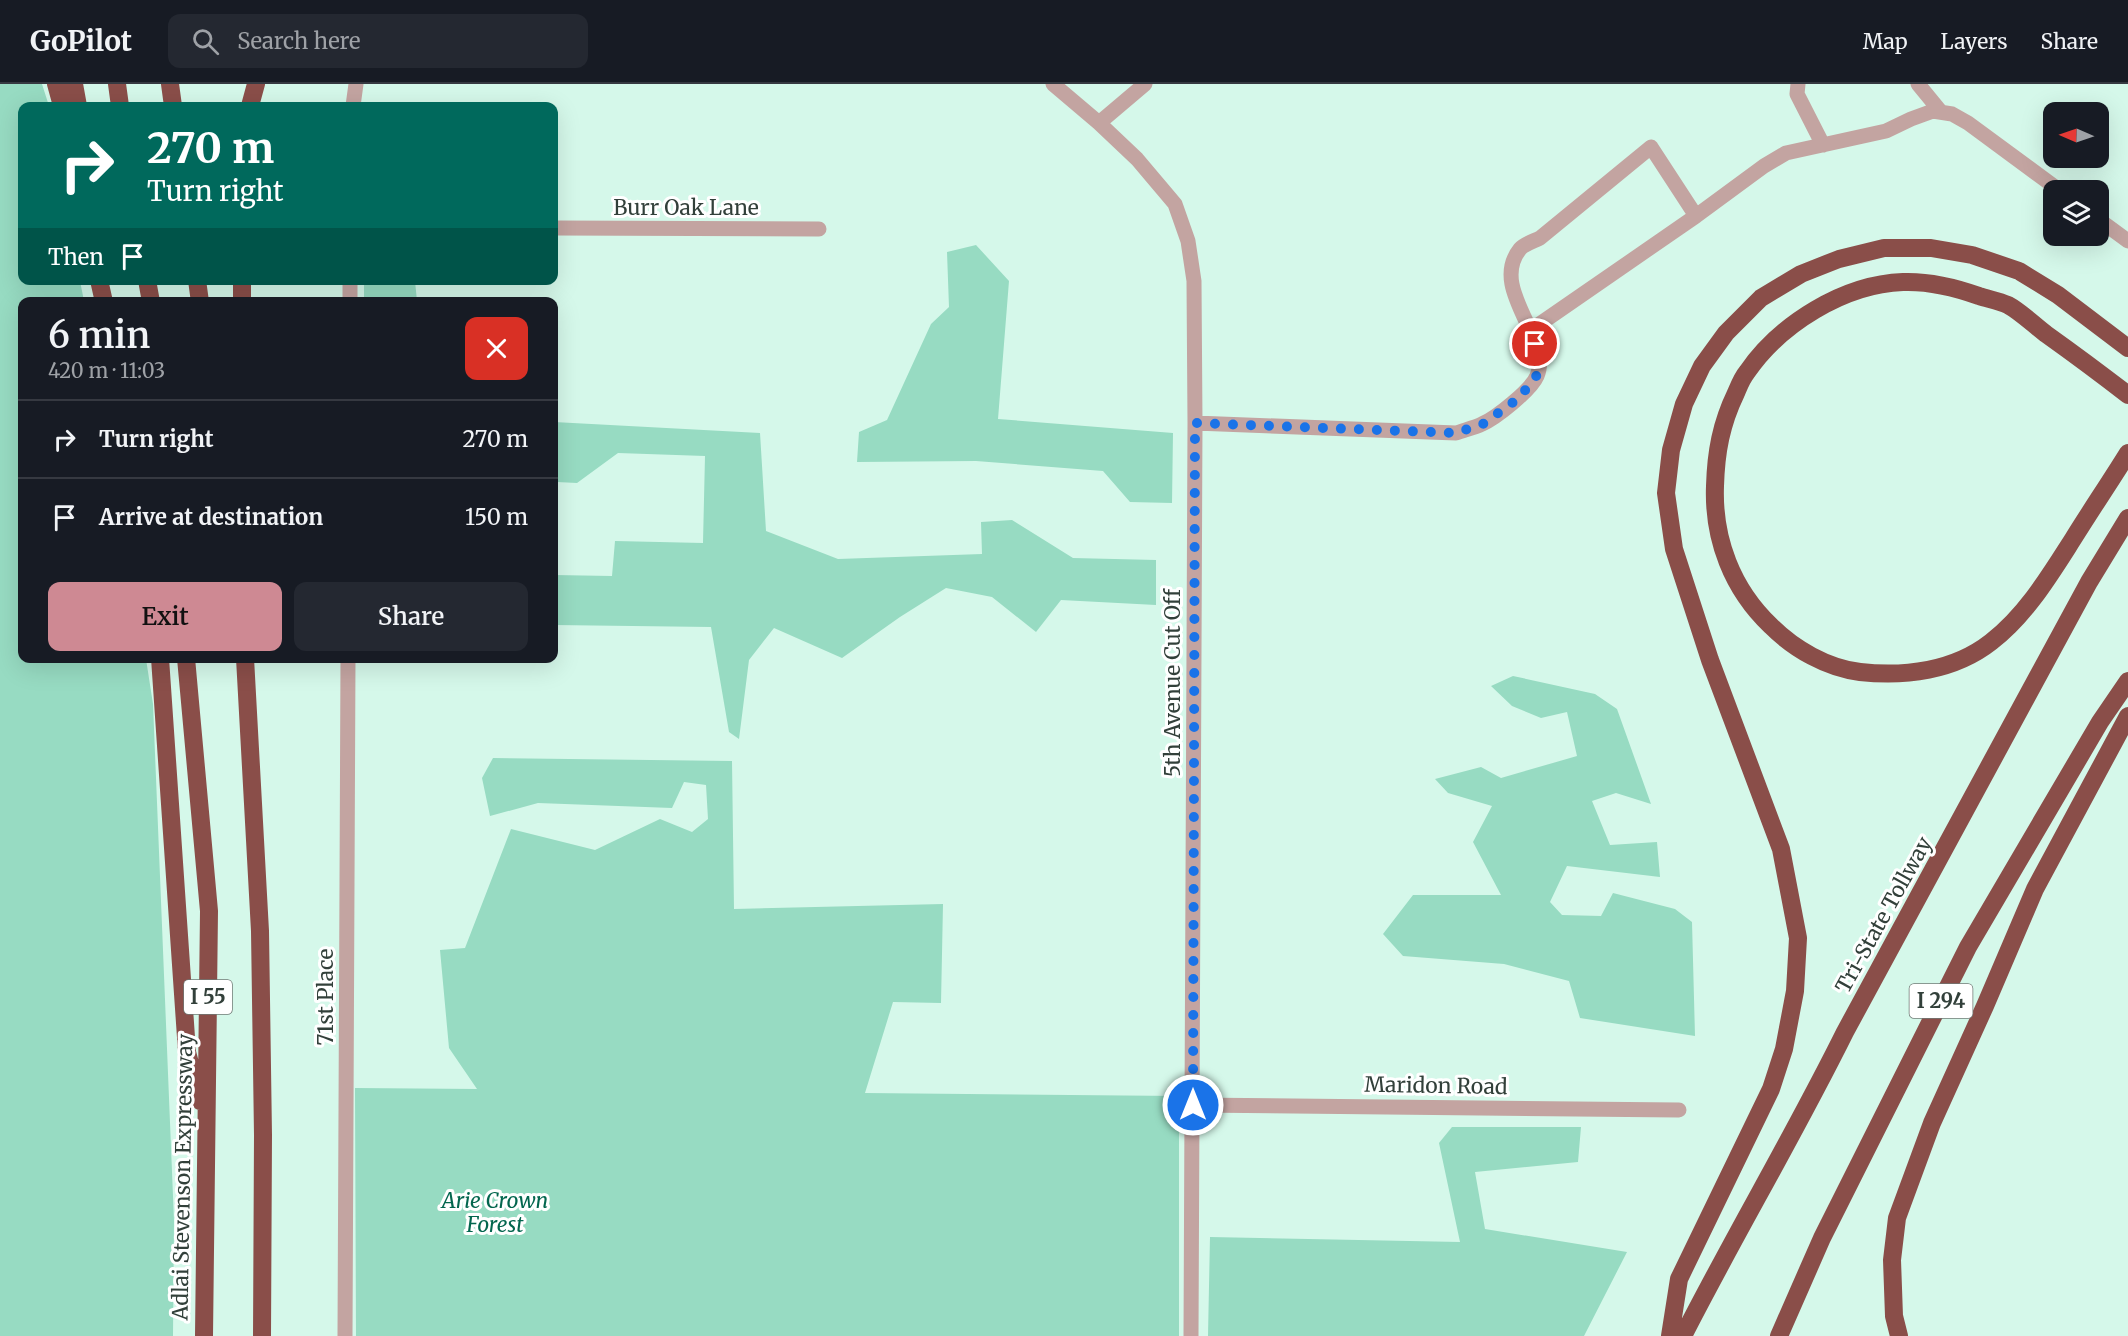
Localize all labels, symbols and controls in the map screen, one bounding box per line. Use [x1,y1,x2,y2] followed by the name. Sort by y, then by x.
[168,14,588,68] search box
[30,23,132,59] text: GoPilot
[189,25,222,58] icon: search
[237,27,361,55] text: Search here
[1863,28,1908,55] text: Map
[1941,28,2008,55] text: Layers
[2041,28,2098,55] text: Share
[2043,102,2109,168] north arrow
[2043,102,2109,246] map controls
[147,122,274,174] text: 270 m
[48,126,126,204] icon: right
[147,174,284,208] text: Turn right
[2043,180,2109,246] button: layers
[613,194,759,221] street label: Burr Oak Lane
[116,240,149,273] icon: arrive
[48,243,104,271] text: Then
[48,313,150,358] text: 6 min
[465,317,528,380] button: close
[1509,318,1560,369] pin
[1518,327,1551,360] icon: arrive
[48,358,165,383] text: 420 m · 11:03
[48,423,81,456] icon: right
[99,425,213,453] text: Turn right
[462,425,528,453] text: 270 m
[48,501,81,534] icon: arrive
[99,503,323,531] text: Arrive at destination
[465,503,528,531] text: 150 m
[48,582,282,651] button: Exit
[294,582,528,651] button: Share
[1159,588,1186,777] street label: 5th Avenue Cut Off
[1829,831,1938,998] street label: Tri-State Tollway
[312,948,339,1045] street label: 71st Place
[184,980,232,1014] road number: I 55
[1910,984,1972,1018] road number: I 294
[166,1033,199,1322] street label: Adlai Stevenson Expressway
[1364,1071,1508,1100] street label: Maridon Road
[1161,1073,1225,1137] position arrow
[440,1187,548,1238] park label: Arie Crown Forest

